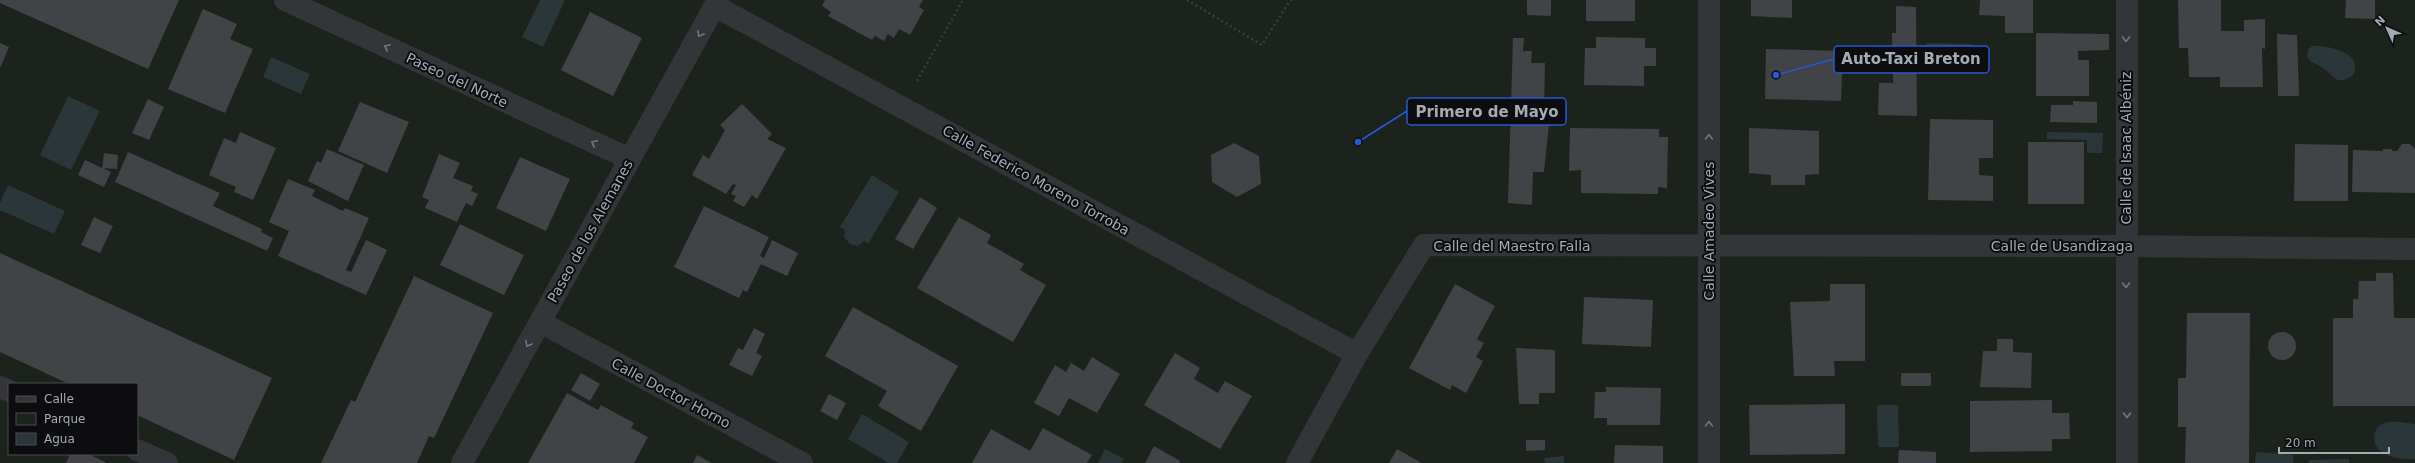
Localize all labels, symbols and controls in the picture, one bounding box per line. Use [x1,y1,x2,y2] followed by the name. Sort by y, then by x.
[2367,8,2407,48] north arrow
[2372,13,2388,29] text: N
[697,30,704,37] one-way arrow
[2122,36,2130,42] one-way arrow
[384,44,392,52] one-way arrow
[1834,46,1989,73] callout: Auto-Taxi Breton
[404,49,510,111] street label: Paseo del Norte
[1841,50,1981,68] text: Auto-Taxi Breton
[2118,72,2134,224] street label: Calle de Isaac Albéniz
[1407,98,1566,125] callout: Primero de Mayo
[1415,103,1559,121] text: Primero de Mayo
[940,122,1132,238] street label: Calle Federico Moreno Torroba
[1705,134,1713,140] one-way arrow
[591,140,599,148] one-way arrow
[544,157,636,305] street label: Paseo de los Alemanes
[1701,162,1717,300] street label: Calle Amadeo Vives
[1433,238,1591,254] street label: Calle del Maestro Falla
[1991,238,2133,254] street label: Calle de Usandizaga
[2122,282,2130,288] one-way arrow
[525,340,533,347] one-way arrow
[609,355,733,431] street label: Calle Doctor Horno
[8,383,138,455] legend
[44,392,74,406] text: Calle
[44,412,85,426] text: Parque
[2123,412,2131,418] one-way arrow
[1705,421,1713,427] one-way arrow
[2279,429,2389,455] scale bar
[44,432,75,446] text: Agua
[2285,436,2316,450] text: 20 m

